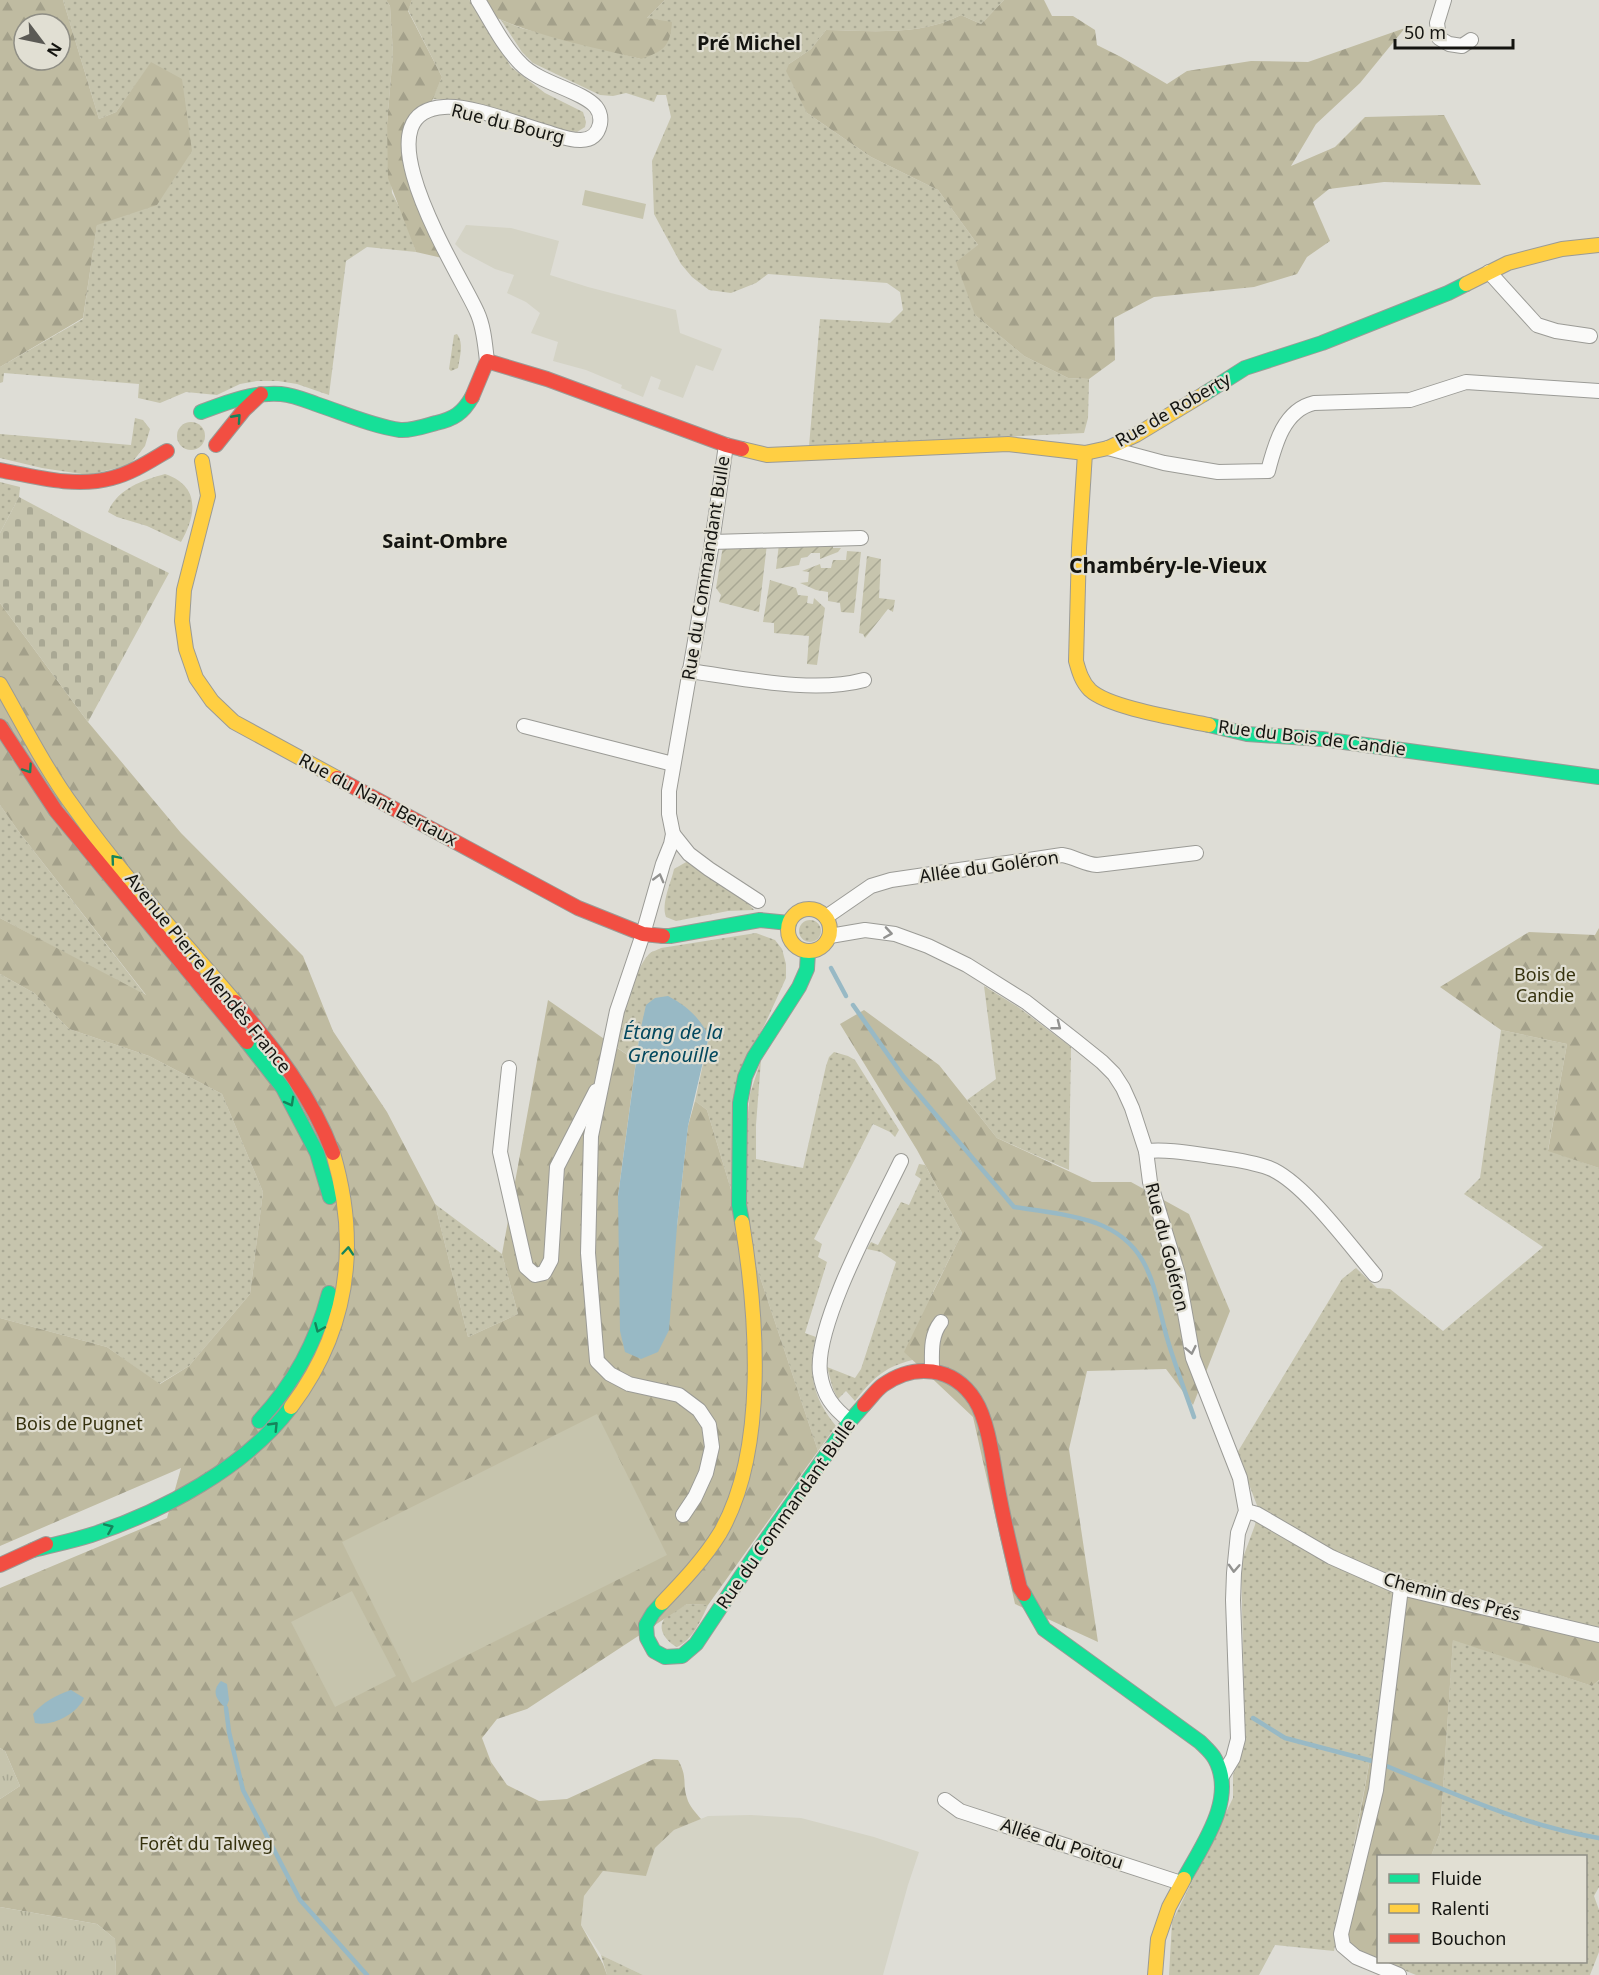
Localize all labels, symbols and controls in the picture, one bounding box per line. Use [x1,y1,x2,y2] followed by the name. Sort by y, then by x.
[12,12,72,72] north arrow
[1395,12,1514,50] scale bar
[1404,20,1446,44] text: 50 m
[697,29,801,56] district label: Pré Michel
[42,39,67,61] text: N
[449,97,567,149] street label: Rue du Bourg
[1110,366,1235,452] street label: Rue de Roberty
[230,414,241,425] one-way arrow
[675,454,735,682] street label: Rue du Commandant Bulle
[382,527,508,554] district label: Saint-Ombre
[1069,551,1268,579] district label: Chambéry-le-Vieux
[1217,714,1407,760] street label: Rue du Bois de Candie
[295,747,463,851] street label: Rue du Nant Bertaux
[21,762,32,773] one-way arrow
[918,844,1060,888] street label: Allée du Goléron
[111,855,122,866] one-way arrow
[120,867,297,1078] street label: Avenue Pierre Mendès France
[652,873,664,883] one-way arrow
[882,926,892,939] one-way arrow
[1514,962,1576,1007] park label: Bois de Candie
[623,1018,723,1068] water label: Étang de la Grenouille
[1050,1019,1061,1030] one-way arrow
[283,1096,294,1106] one-way arrow
[1140,1180,1196,1314] street label: Rue du Goléron
[341,1247,354,1256] one-way arrow
[314,1321,326,1332] one-way arrow
[1184,1344,1197,1354] one-way arrow
[15,1411,143,1435] park label: Bois de Pugnet
[710,1414,860,1613] street label: Rue du Commandant Bulle
[267,1423,278,1433] one-way arrow
[103,1523,114,1535] one-way arrow
[1228,1563,1241,1572] one-way arrow
[1381,1566,1524,1626] street label: Chemin des Prés
[998,1812,1127,1874] street label: Allée du Poitou
[139,1831,273,1855] park label: Forêt du Talweg
[1377,1855,1587,1963] legend
[1431,1866,1482,1890] text: Fluide
[1431,1896,1489,1920] text: Ralenti
[1431,1926,1507,1950] text: Bouchon

